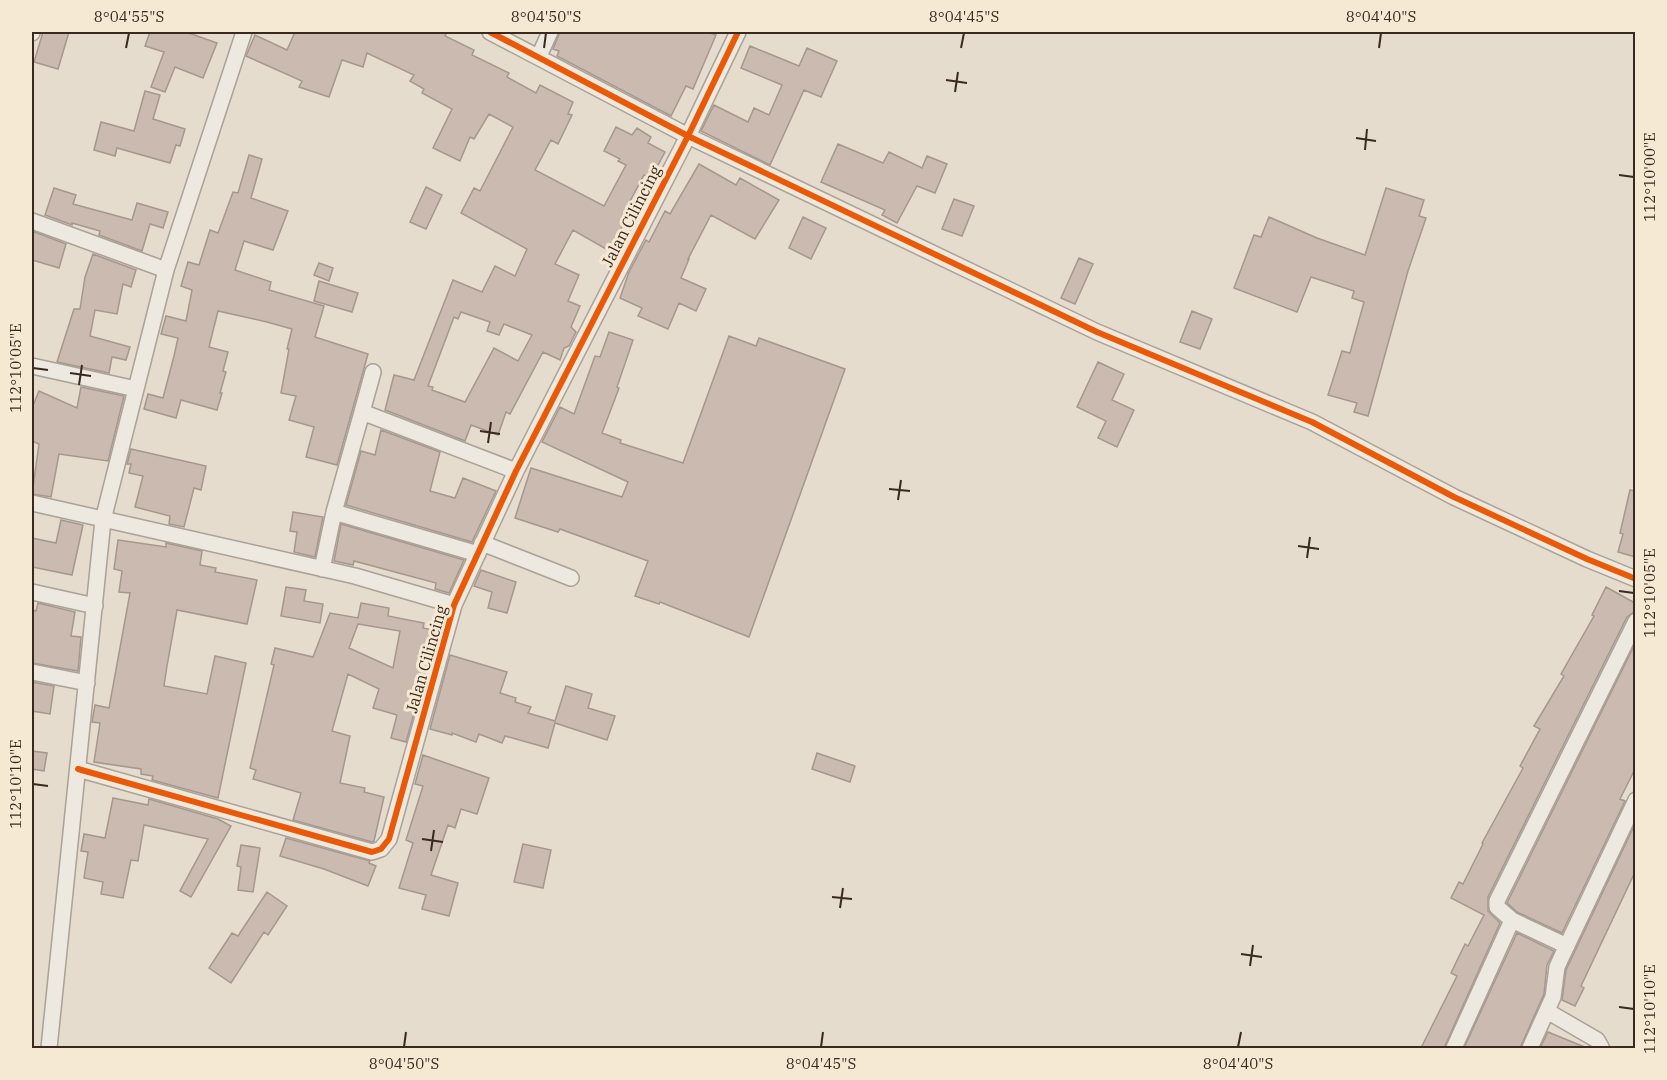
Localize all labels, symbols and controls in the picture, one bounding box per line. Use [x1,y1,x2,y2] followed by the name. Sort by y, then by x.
[94,7,164,26] text: 8°04'55"S
[511,7,581,26] text: 8°04'50"S
[929,7,999,26] text: 8°04'45"S
[1346,7,1416,26] text: 8°04'40"S
[1640,132,1659,222] text: 112°10'00"E
[597,162,665,270] street label: Jalan Cilincing
[6,323,25,413] text: 112°10'05"E
[1640,548,1659,638] text: 112°10'05"E
[401,603,451,715] street label: Jalan Cilincing
[6,739,25,829] text: 112°10'10"E
[1640,964,1659,1054] text: 112°10'10"E
[369,1054,439,1073] text: 8°04'50"S
[786,1054,856,1073] text: 8°04'45"S
[1203,1054,1273,1073] text: 8°04'40"S

